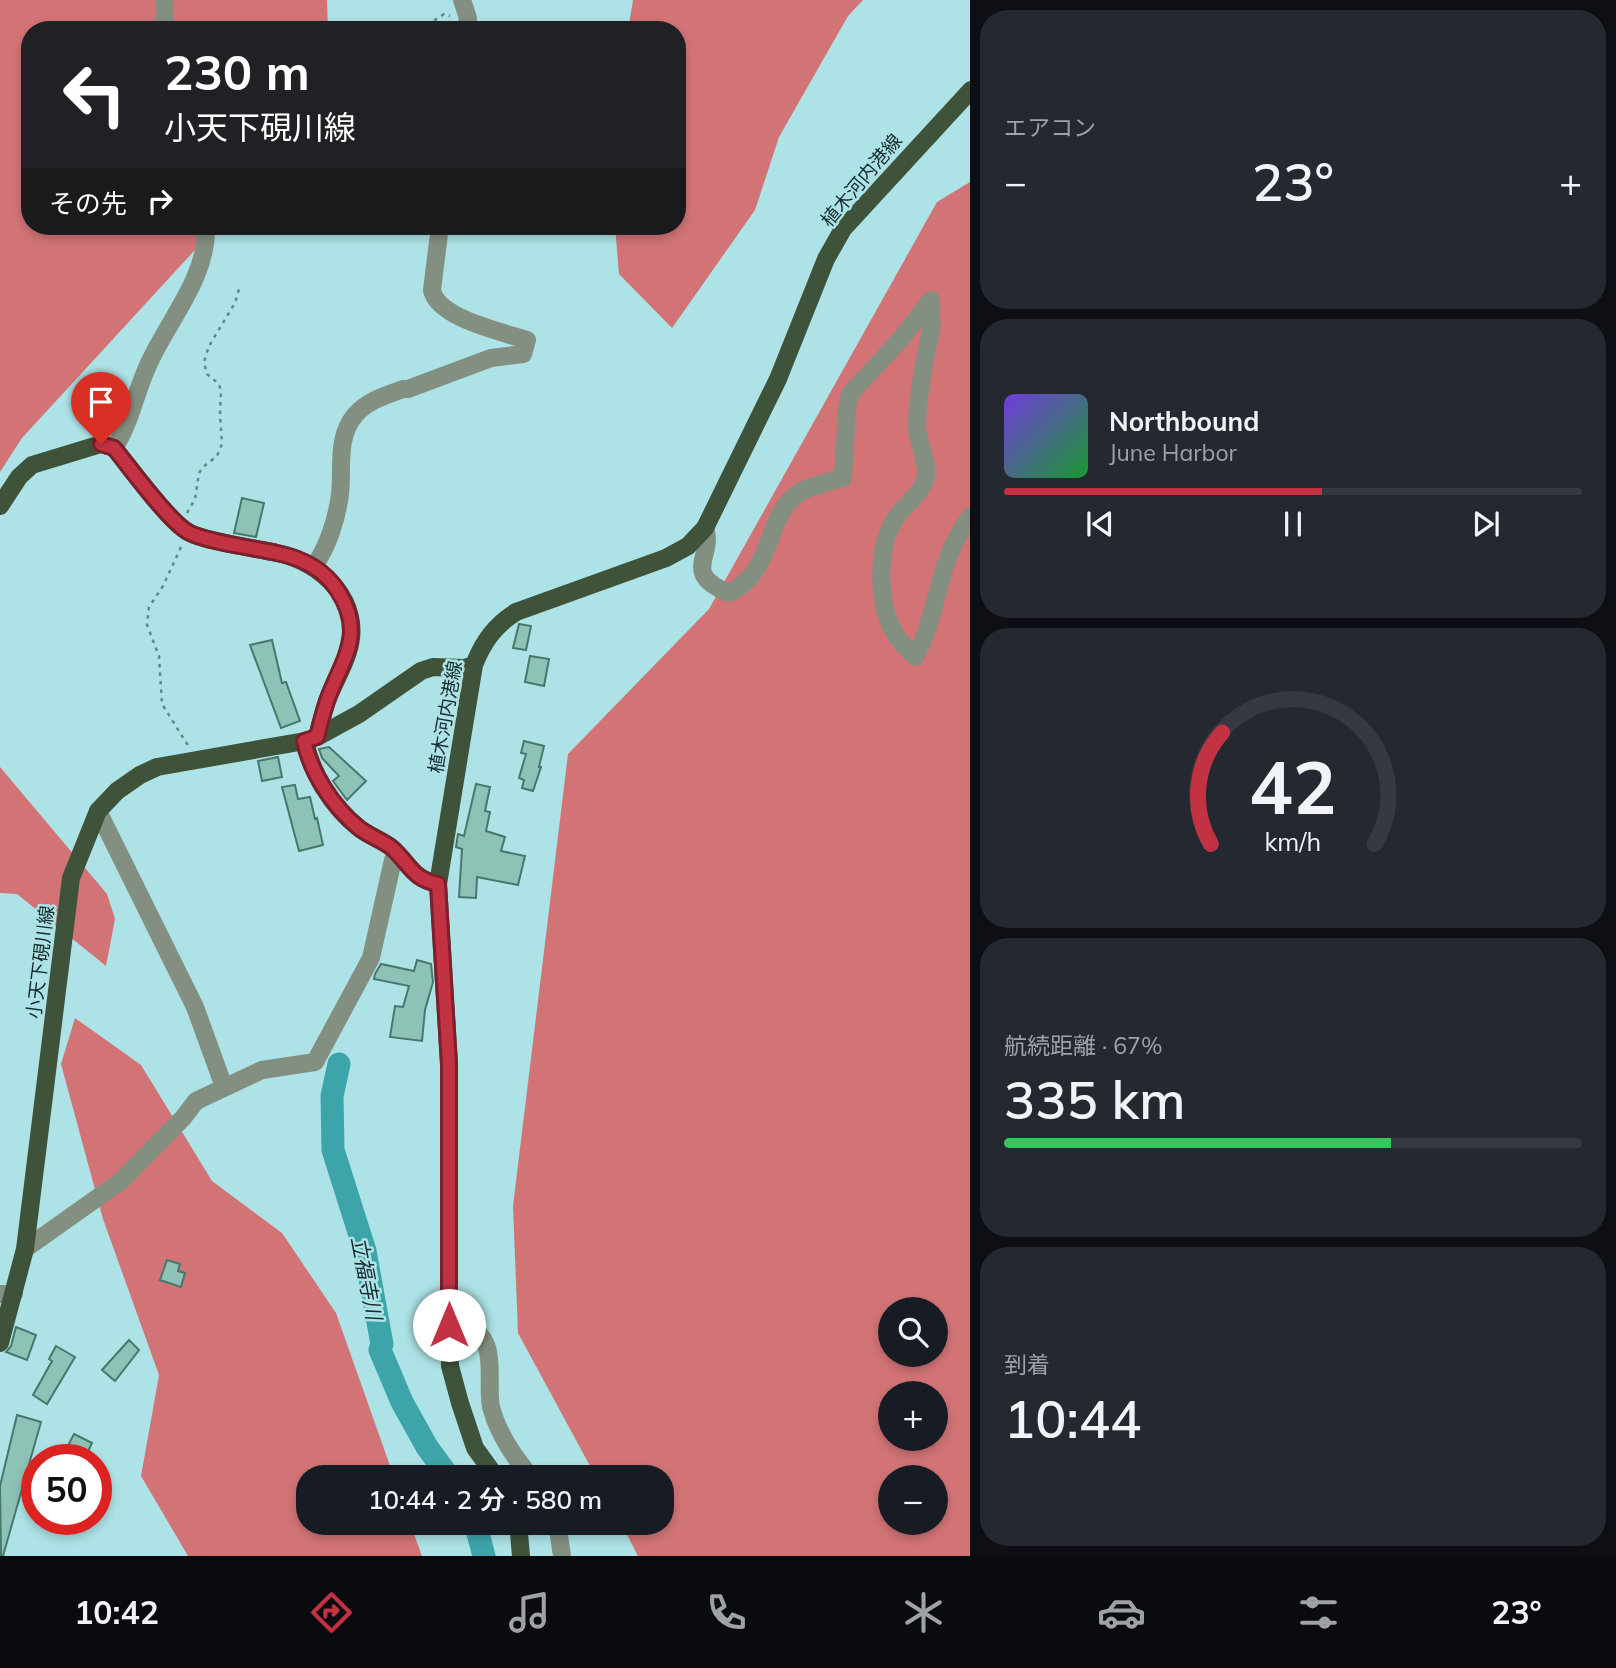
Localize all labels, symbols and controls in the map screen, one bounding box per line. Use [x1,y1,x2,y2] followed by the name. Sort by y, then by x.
[164,41,310,102] text: 230 m
[49,49,140,140] icon: left
[164,107,356,147] text: 小天下硯川線
[1004,113,1096,142] text: エアコン
[815,129,907,231] street label: 植木河内港線
[1252,149,1334,214] text: 23°
[1004,158,1027,206] text: −
[1559,158,1582,206] text: +
[141,182,179,220] icon: right
[49,187,127,220] text: その先
[71,372,131,444] pin
[82,383,120,421] icon: arrive
[1109,405,1259,438] text: Northbound
[1109,438,1237,467] text: June Harbor
[1081,505,1119,543] icon: previous
[1274,505,1312,543] icon: pause
[1467,505,1505,543] icon: next
[423,659,467,775] street label: 植木河内港線
[1249,741,1337,832] text: 42
[1265,826,1321,857] text: km/h
[21,904,59,1020] street label: 小天下硯川線
[1004,1031,1162,1060] text: 航続距離 · 67%
[1004,1067,1185,1132] text: 335 km
[346,1234,388,1324] water label: 立福寺川
[412,1288,486,1362] position arrow
[878,1297,948,1535] map controls
[878,1297,948,1367] button: search
[1004,1350,1050,1379] text: 到着
[878,1381,948,1451] button: +
[1004,1386,1141,1451] text: 10:44
[21,1444,112,1535] speed limit sign: 50
[878,1465,948,1535] button: −
[368,1483,602,1516] text: 10:44 · 2 分 · 580 m
[307,1588,356,1637] icon: directions
[505,1588,554,1637] icon: music
[702,1588,751,1637] icon: phone
[899,1588,948,1637] icon: climate
[1097,1588,1146,1637] icon: car
[1294,1588,1343,1637] icon: filters
[74,1592,159,1632] text: 10:42
[1491,1592,1542,1632] text: 23°

